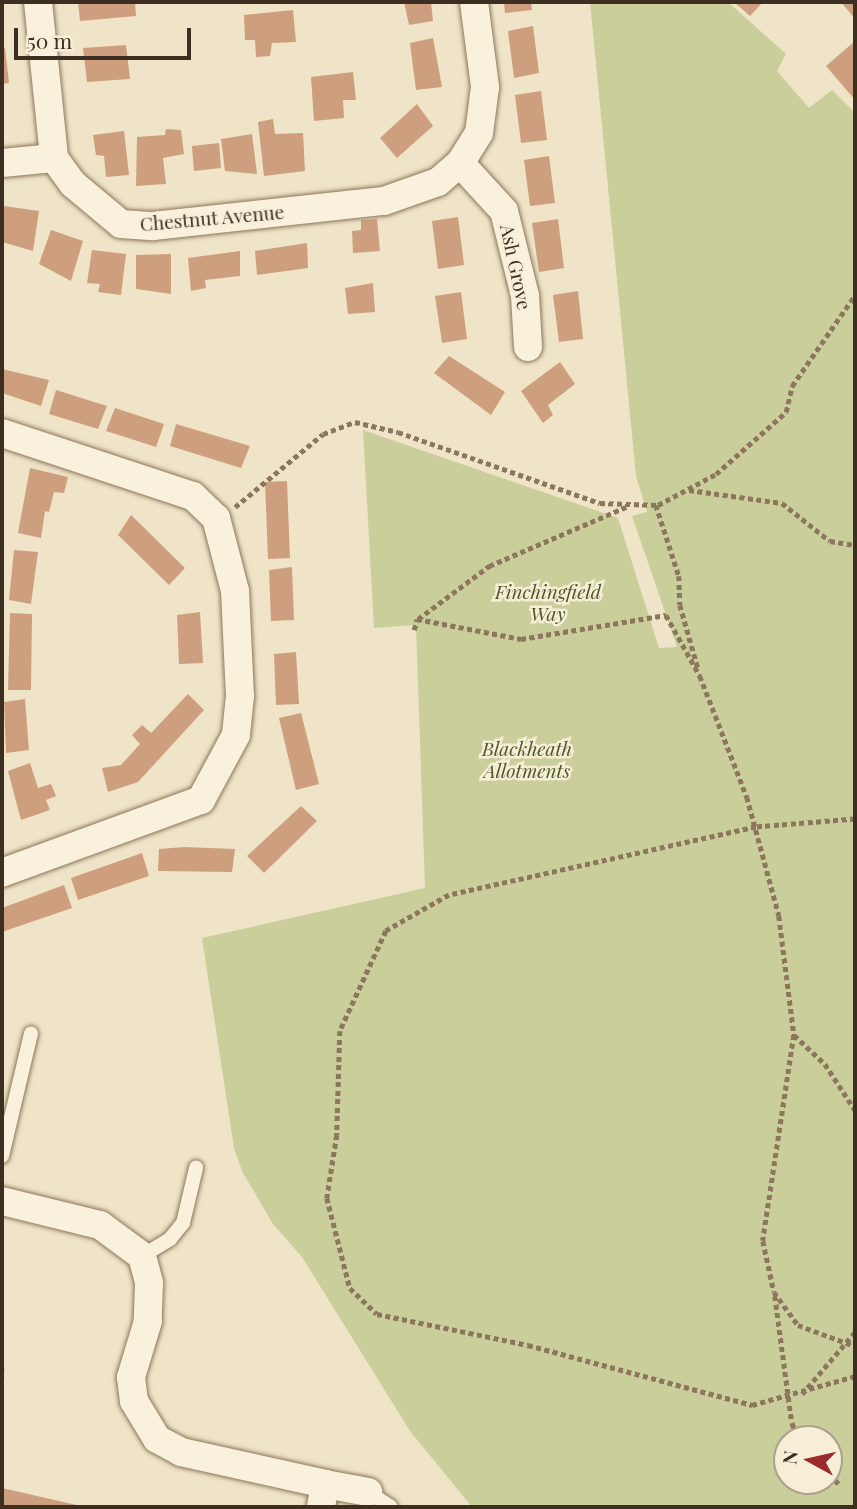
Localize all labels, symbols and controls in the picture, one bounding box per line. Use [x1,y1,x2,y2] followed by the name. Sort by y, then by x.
[18,14,194,58] scale bar
[27,26,72,54] text: 50 m
[138,200,286,236] street label: Chestnut Avenue
[496,222,536,312] street label: Ash Grove
[495,581,601,625] park label: Finchingfield Way
[482,738,572,782] park label: Blackheath Allotments
[773,1425,843,1495] north arrow
[775,1449,803,1466] text: N

